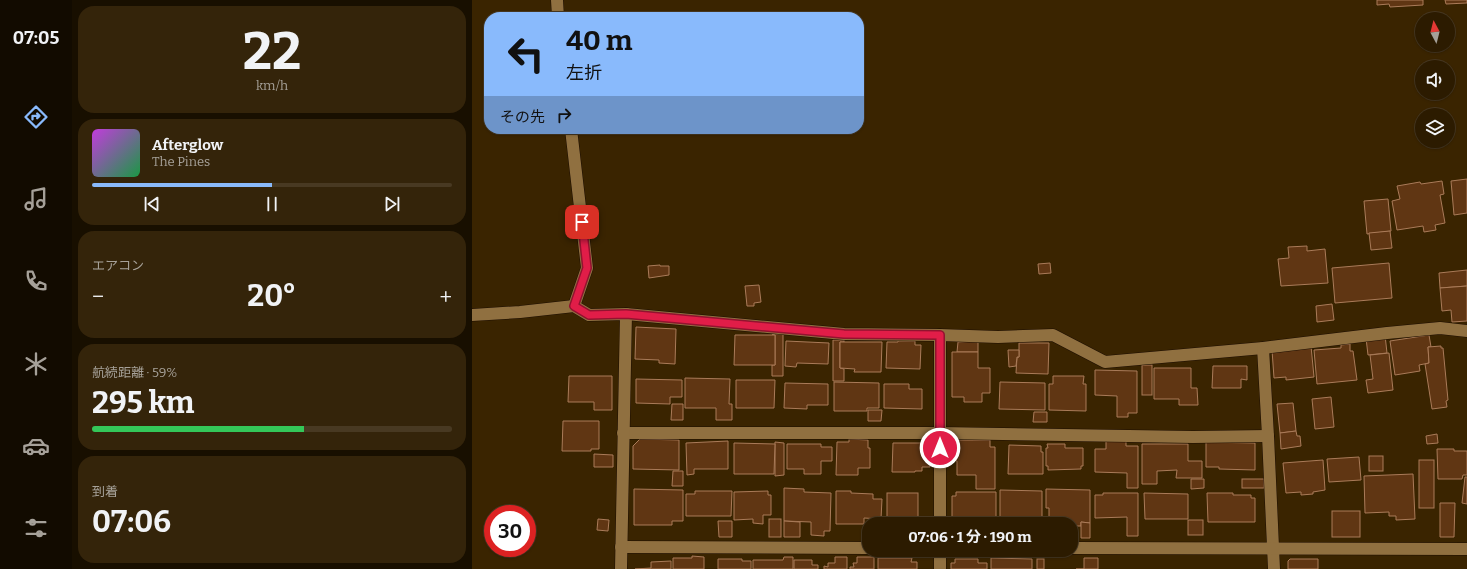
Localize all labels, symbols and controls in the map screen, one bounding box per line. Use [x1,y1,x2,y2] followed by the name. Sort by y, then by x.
[1415,12,1455,52] north arrow
[1415,12,1455,148] map controls
[243,20,301,83] text: 22
[566,24,633,57] text: 40 m
[13,27,59,49] text: 07:05
[500,28,552,80] icon: left
[1415,60,1455,100] button: sound
[566,62,602,84] text: 左折
[256,78,288,93] text: km/h
[22,103,50,131] icon: directions
[553,104,575,126] icon: right
[500,108,545,126] text: その先
[1415,108,1455,148] button: layers
[152,136,223,154] text: Afterglow
[152,154,210,169] text: The Pines
[22,185,50,213] icon: music
[141,193,163,215] icon: previous
[261,193,283,215] icon: pause
[381,193,403,215] icon: next
[565,205,599,239] pin
[571,211,593,233] icon: arrive
[92,258,144,273] text: エアコン
[22,267,50,295] icon: phone
[247,278,296,314] text: 20°
[92,283,104,310] text: −
[439,283,452,310] text: +
[22,350,50,378] icon: climate
[92,365,177,380] text: 航続距離 · 59%
[92,385,194,421] text: 295 km
[919,427,961,469] position arrow
[22,432,50,460] icon: car
[92,484,118,499] text: 到着
[92,504,171,540] text: 07:06
[484,505,536,557] speed limit sign: 30
[22,514,50,542] icon: filters
[908,528,1032,546] text: 07:06 · 1 分 · 190 m

